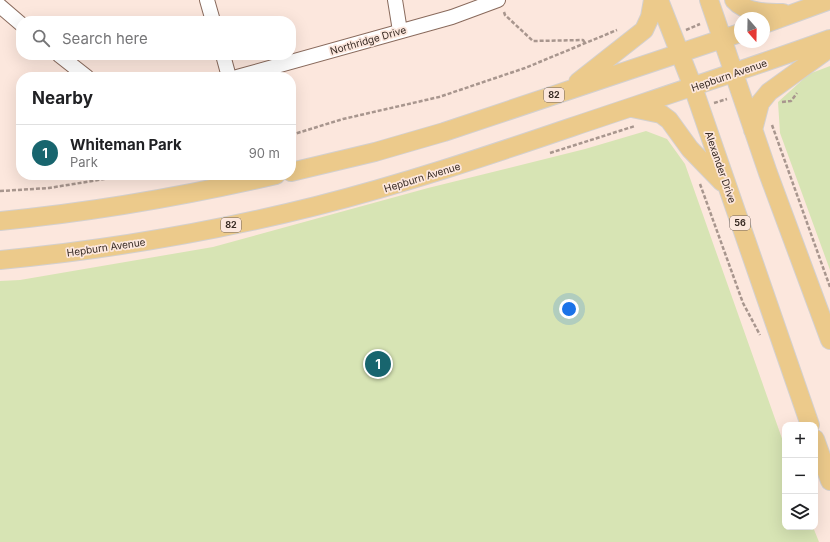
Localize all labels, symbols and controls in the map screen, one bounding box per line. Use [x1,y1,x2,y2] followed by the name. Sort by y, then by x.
[734,12,770,48] north arrow
[16,16,296,60] search box
[329,23,408,57] street label: Northridge Drive
[30,27,52,49] icon: search
[62,29,148,48] text: Search here
[690,56,769,94] street label: Hepburn Avenue
[32,88,93,108] text: Nearby
[544,88,564,102] road number: 82
[703,129,739,205] street label: Alexander Drive
[70,135,182,154] text: Whiteman Park
[42,145,48,161] text: 1
[249,145,280,161] text: 90 m
[70,154,98,170] text: Park
[382,160,462,194] street label: Hepburn Avenue
[730,216,750,230] road number: 56
[221,218,241,232] road number: 82
[66,236,146,258] street label: Hepburn Avenue
[559,299,579,319] your location
[365,349,391,379] pin: 1
[782,422,818,530] map controls
[782,422,818,458] button: +
[782,458,818,494] button: −
[782,494,818,530] button: layers

